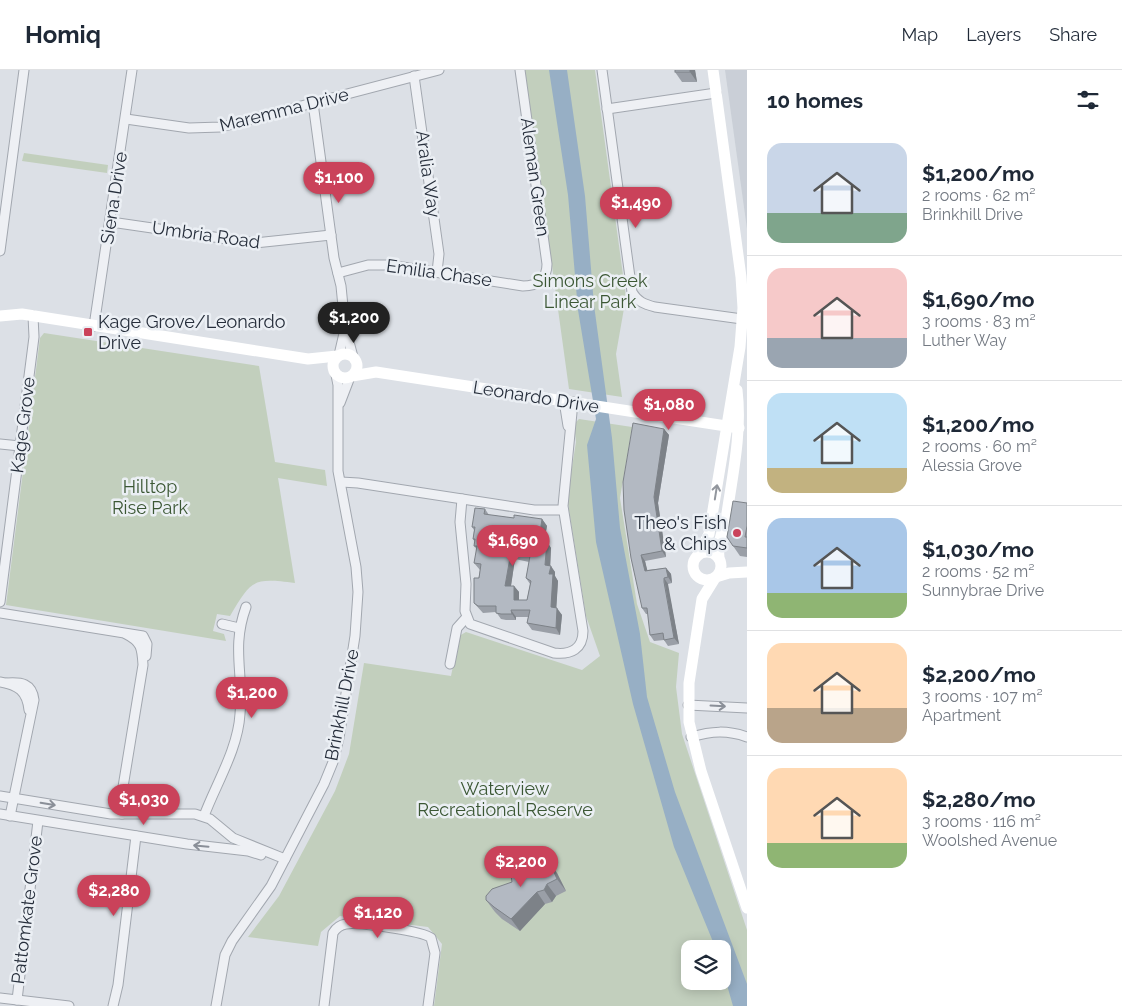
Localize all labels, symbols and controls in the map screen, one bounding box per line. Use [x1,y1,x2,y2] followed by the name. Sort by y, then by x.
[25,20,101,49] text: Homiq
[902,24,938,45] text: Map
[966,24,1021,45] text: Layers
[1049,24,1097,45] text: Share
[217,83,351,136] street label: Maremma Drive
[1074,86,1102,114] icon: filters
[767,88,863,113] text: 10 homes
[517,116,554,238] street label: Aleman Green
[412,129,445,219] street label: Aralia Way
[96,150,131,246] street label: Siena Drive
[922,161,1034,186] text: $1,200/mo
[298,162,380,204] pin: $1,100
[807,163,867,223] icon: home
[314,168,364,187] text: $1,100
[595,186,677,229] pin: $1,490
[922,186,1035,205] text: 2 rooms · 62 m²
[611,193,661,212] text: $1,490
[922,205,1023,224] text: Brinkhill Drive
[151,217,261,252] street label: Umbria Road
[385,255,494,290] street label: Emilia Chase
[533,270,648,312] park label: Simons Creek Linear Park
[922,287,1035,312] text: $1,690/mo
[807,288,867,348] icon: home
[313,302,395,344] pin: $1,200
[329,308,379,327] text: $1,200
[98,311,286,353] place label: Kage Grove/Leonardo Drive
[922,312,1036,331] text: 3 rooms · 83 m²
[82,326,94,338] marker: Kage Grove/Leonardo Drive
[922,331,1007,350] text: Luther Way
[6,375,39,474] street label: Kage Grove
[472,376,601,417] street label: Leonardo Drive
[628,388,710,431] pin: $1,080
[643,395,695,414] text: $1,080
[922,412,1034,437] text: $1,200/mo
[807,413,867,473] icon: home
[922,437,1037,456] text: 2 rooms · 60 m²
[922,456,1022,475] text: Alessia Grove
[112,476,189,518] park label: Hilltop Rise Park
[711,484,721,500] one-way arrow
[634,512,727,554] place label: Theo's Fish & Chips
[472,524,554,567] pin: $1,690
[731,527,743,539] marker: Theo's Fish & Chips
[488,531,538,550] text: $1,690
[922,537,1034,562] text: $1,030/mo
[807,538,867,598] icon: home
[922,562,1034,581] text: 2 rooms · 52 m²
[922,581,1044,600] text: Sunnybrae Drive
[320,647,363,763] street label: Brinkhill Drive
[922,662,1036,687] text: $2,200/mo
[807,663,867,723] icon: home
[211,676,293,719] pin: $1,200
[227,683,277,702] text: $1,200
[922,687,1043,706] text: 3 rooms · 107 m²
[709,702,725,711] one-way arrow
[922,706,1001,725] text: Apartment
[417,778,593,820] park label: Waterview Recreational Reserve
[103,784,185,826] pin: $1,030
[922,787,1035,812] text: $2,280/mo
[807,788,867,848] icon: home
[119,790,169,809] text: $1,030
[40,799,56,809] one-way arrow
[922,812,1041,831] text: 3 rooms · 116 m²
[922,831,1057,850] text: Woolshed Avenue
[7,834,46,985] street label: Pattomkate Grove
[194,841,210,850] one-way arrow
[480,846,562,888] pin: $2,200
[495,852,547,871] text: $2,200
[73,874,155,917] pin: $2,280
[88,881,140,900] text: $2,280
[337,896,419,939] pin: $1,120
[354,903,402,922] text: $1,120
[681,940,731,990] map controls
[681,940,731,990] button: layers

